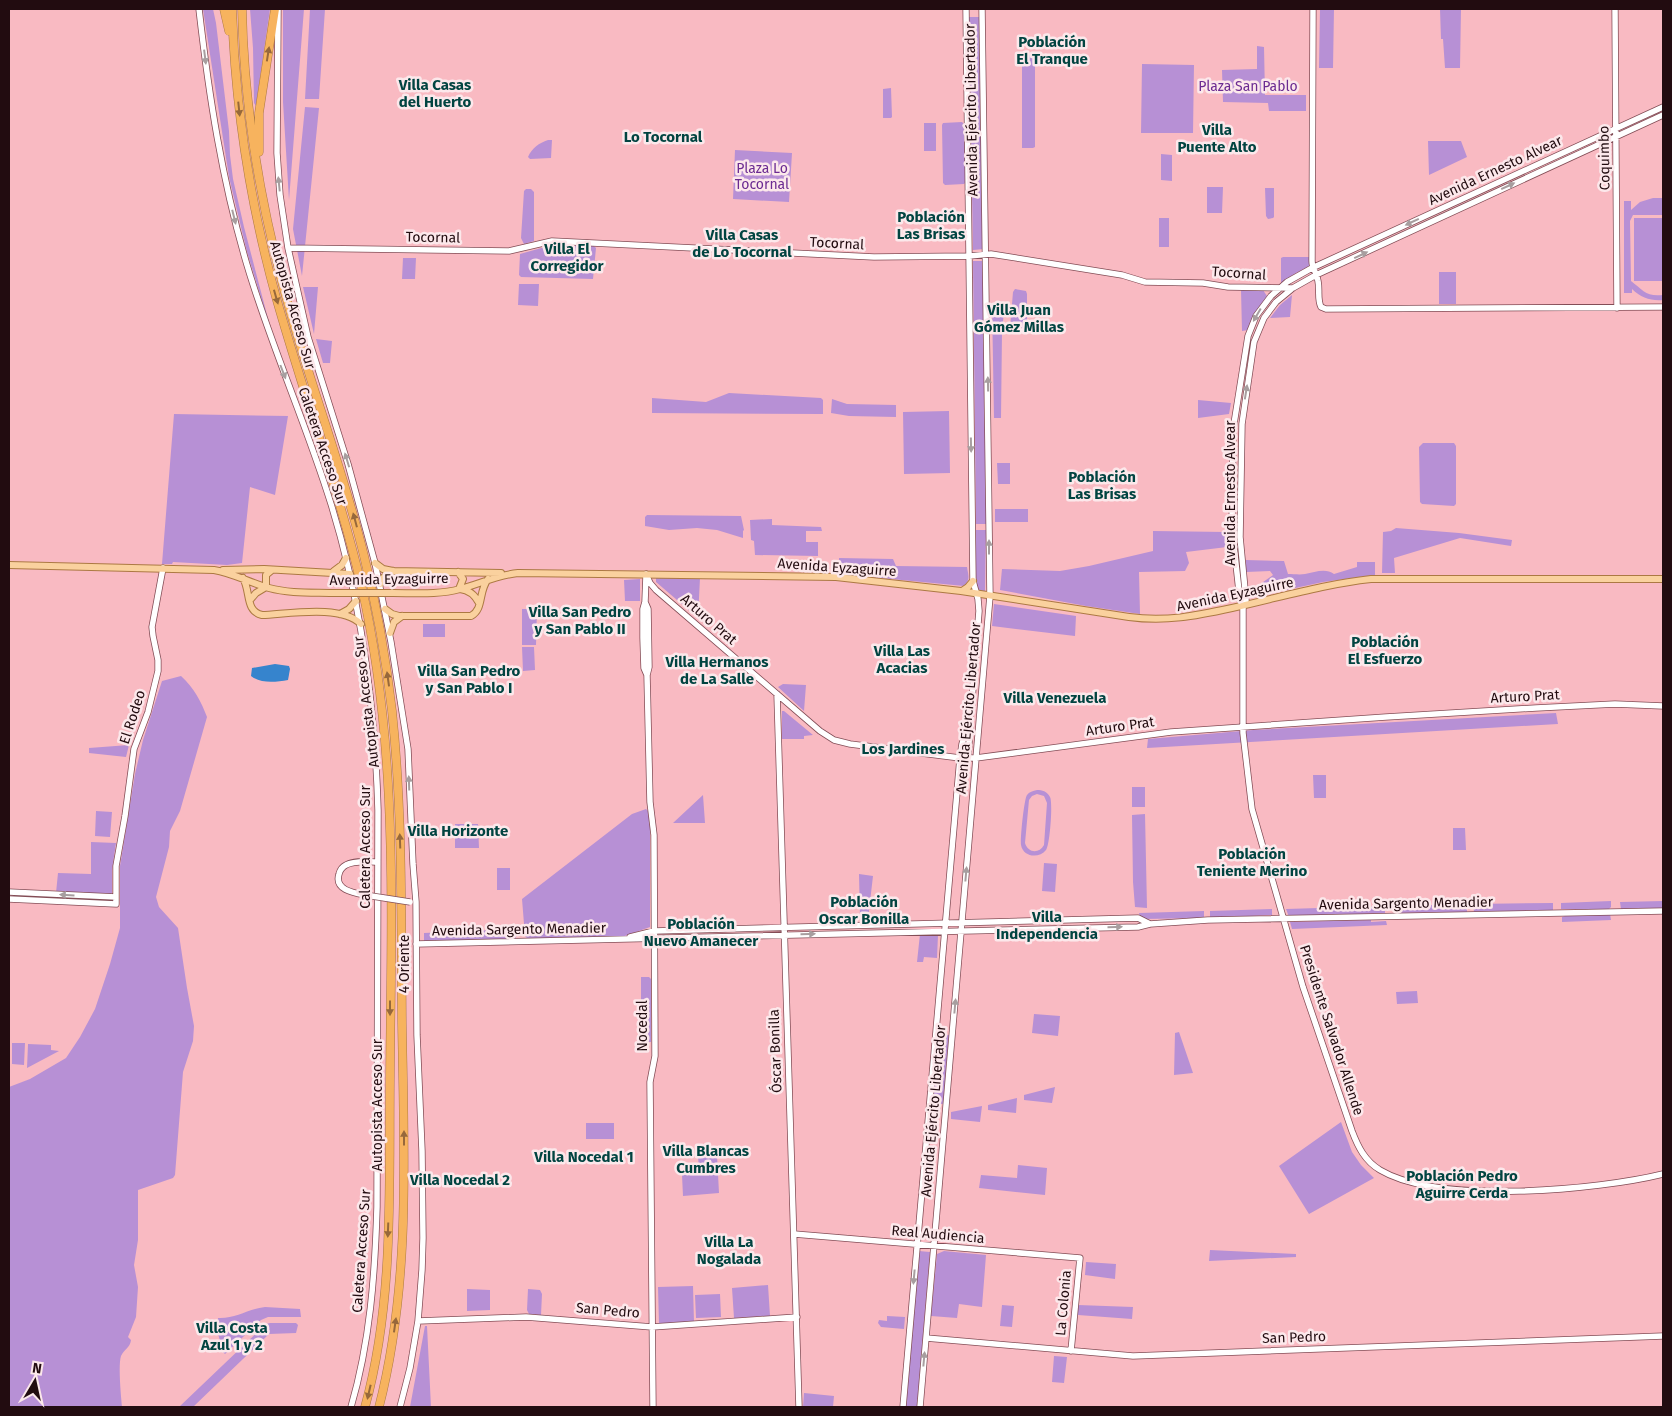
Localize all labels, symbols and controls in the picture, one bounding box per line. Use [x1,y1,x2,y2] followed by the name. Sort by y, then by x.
[961,23,982,196] street label: Avenida Ejército Libertador
[1016,33,1088,68] district label: Población El Tranque
[265,46,273,62] one-way arrow
[201,49,209,65] one-way arrow
[398,76,471,111] district label: Villa Casas del Huerto
[1198,78,1298,95] park label: Plaza San Pablo
[235,101,243,117] one-way arrow
[1177,121,1257,156] district label: Villa Puente Alto
[1595,125,1614,190] street label: Coquimbo
[624,128,703,146] district label: Lo Tocornal
[1426,132,1565,209] street label: Avenida Ernesto Alvear
[735,160,789,193] park label: Plaza Lo Tocornal
[275,175,283,191] one-way arrow
[1501,182,1515,190] one-way arrow
[897,208,965,243] district label: Población Las Brisas
[230,209,238,224] one-way arrow
[1405,218,1419,226] one-way arrow
[692,226,792,261] district label: Villa Casas de Lo Tocornal
[406,229,460,246] street label: Tocornal
[809,234,865,253] street label: Tocornal
[266,239,319,372] street label: Autopista Acceso Sur
[530,240,605,275] district label: Villa El Corregidor
[1353,250,1368,259] one-way arrow
[1211,263,1267,284] street label: Tocornal
[273,290,281,305] one-way arrow
[974,301,1064,336] district label: Villa Juan Gómez Millas
[1253,307,1261,322] one-way arrow
[280,364,287,379] one-way arrow
[984,376,992,392] one-way arrow
[1243,383,1251,399] one-way arrow
[294,385,351,508] street label: Caletera Acceso Sur
[1222,420,1239,566] street label: Avenida Ernesto Alvear
[967,437,975,453] one-way arrow
[342,452,350,467] one-way arrow
[1068,468,1136,503] district label: Población Las Brisas
[351,513,359,528] one-way arrow
[985,539,993,555] one-way arrow
[777,555,897,580] street label: Avenida Eyzaguirre
[329,570,449,589] street label: Avenida Eyzaguirre
[1175,574,1295,615] street label: Avenida Eyzaguirre
[677,590,741,649] street label: Arturo Prat
[528,603,632,638] district label: Villa San Pedro y San Pablo II
[953,621,985,795] street label: Avenida Ejército Libertador
[1348,633,1422,668] district label: Población El Esfuerzo
[350,635,383,769] street label: Autopista Acceso Sur
[873,642,930,677] district label: Villa Las Acacias
[664,653,769,688] district label: Villa Hermanos de La Salle
[417,662,521,697] district label: Villa San Pedro y San Pablo I
[384,671,392,687] one-way arrow
[1490,686,1561,707] street label: Arturo Prat
[116,688,149,746] street label: El Rodeo
[1003,689,1106,707] district label: Villa Venezuela
[1085,713,1156,740] street label: Arturo Prat
[862,740,944,758] district label: Los Jardines
[405,775,413,791] one-way arrow
[357,785,374,909] street label: Caletera Acceso Sur
[407,822,508,840] district label: Villa Horizonte
[396,833,404,849] one-way arrow
[1197,845,1307,880] district label: Población Teniente Merino
[962,865,970,881] one-way arrow
[59,891,75,899] one-way arrow
[819,893,909,928] district label: Población Oscar Bonilla
[1319,893,1494,914] street label: Avenida Sargento Menadier
[996,908,1098,943] district label: Villa Independencia
[644,915,759,950] district label: Población Nuevo Amanecer
[432,919,607,940] street label: Avenida Sargento Menadier
[1107,923,1123,931] one-way arrow
[801,930,817,938] one-way arrow
[396,935,413,993] street label: 4 Oriente
[1296,943,1367,1118] street label: Presidente Salvador Allende
[951,997,959,1013] one-way arrow
[386,1000,394,1016] one-way arrow
[634,1000,651,1052] street label: Nocedal
[765,1009,785,1093] street label: Óscar Bonilla
[918,1024,950,1198] street label: Avenida Ejército Libertador
[369,1038,386,1171] street label: Autopista Acceso Sur
[400,1130,408,1146] one-way arrow
[662,1142,749,1177] district label: Villa Blancas Cumbres
[533,1148,634,1166] district label: Villa Nocedal 1
[1406,1167,1518,1202] district label: Población Pedro Aguirre Cerda
[409,1171,510,1189] district label: Villa Nocedal 2
[349,1188,374,1313] street label: Caletera Acceso Sur
[891,1222,985,1247] street label: Real Audiencia
[384,1223,392,1239] one-way arrow
[697,1233,761,1268] district label: Villa La Nogalada
[910,1269,918,1285] one-way arrow
[1052,1269,1075,1337] street label: La Colonia
[575,1299,641,1322] street label: San Pedro
[391,1317,399,1333] one-way arrow
[195,1319,268,1354] district label: Villa Costa Azul 1 y 2
[1262,1328,1326,1347] street label: San Pedro
[920,1350,928,1366] one-way arrow
[10,1356,60,1406] north arrow
[31,1360,43,1378] text: N
[365,1384,373,1399] one-way arrow

